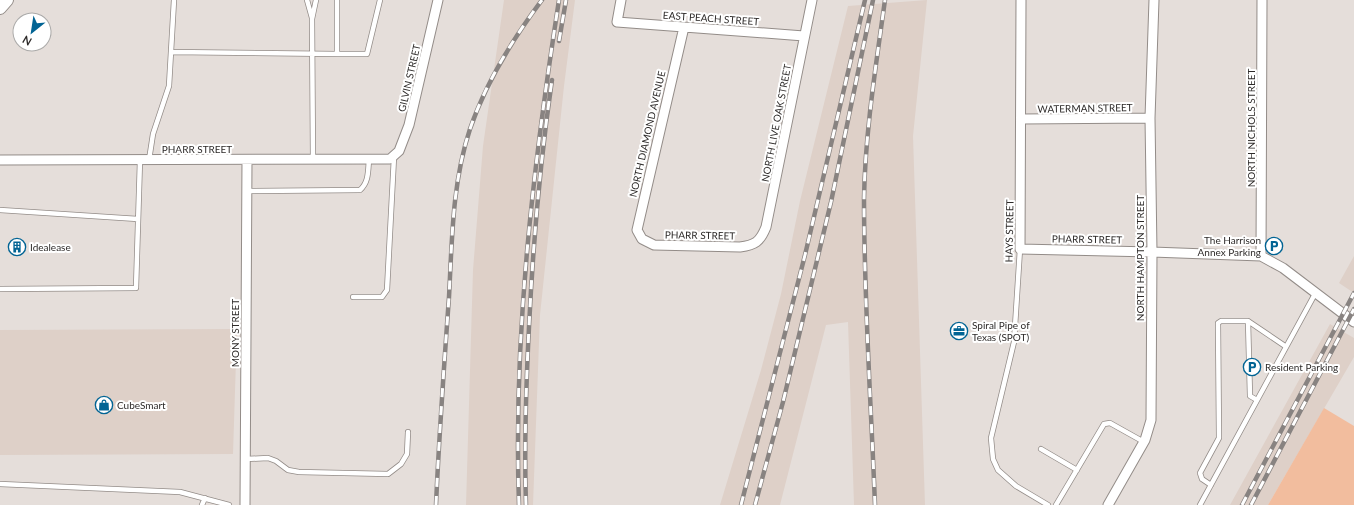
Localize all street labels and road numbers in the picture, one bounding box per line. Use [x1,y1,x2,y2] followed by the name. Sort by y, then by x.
[662,9,760,27] street label: EAST PEACH STREET
[395,43,423,113] street label: GILVIN STREET
[759,63,793,183] street label: NORTH LIVE OAK STREET
[627,69,667,198] street label: NORTH DIAMOND AVENUE
[1245,69,1257,187] street label: NORTH NICHOLS STREET
[1037,101,1133,115] street label: WATERMAN STREET
[162,143,232,155] street label: PHARR STREET
[1134,195,1146,321] street label: NORTH HAMPTON STREET
[1002,199,1016,262] street label: HAYS STREET
[665,228,735,242] street label: PHARR STREET
[1052,232,1122,246] street label: PHARR STREET
[229,299,241,367] street label: MONY STREET

